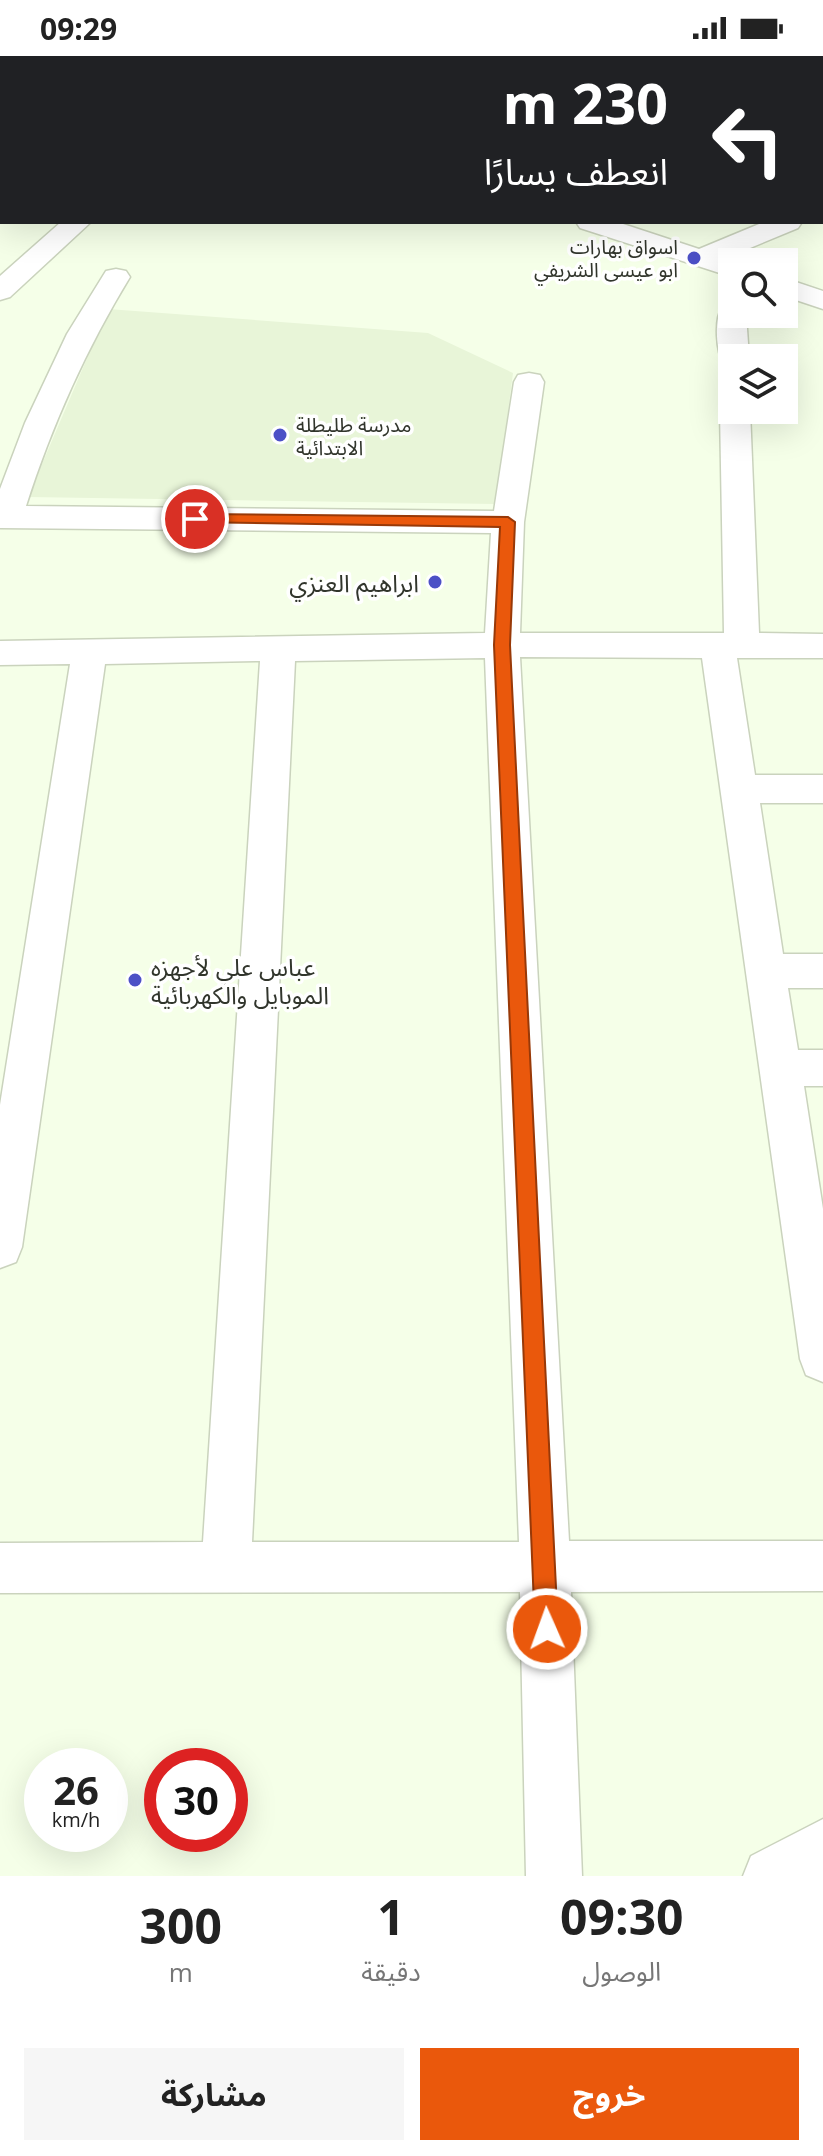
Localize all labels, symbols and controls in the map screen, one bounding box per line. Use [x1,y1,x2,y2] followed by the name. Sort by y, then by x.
[40,8,117,49] text: 09:29
[502,64,668,140] text: 230 m
[696,88,800,192] icon: left
[484,147,668,196] text: انعطف يسارًا
[534,233,678,285] place label: اسواق بهارات ابو عيسى الشريفي
[718,248,798,424] map controls
[718,248,798,328] button: search
[685,249,703,267] marker: اسواق بهارات ابو عيسى الشريفي
[718,344,798,424] button: layers
[296,411,411,461] place label: مدرسة طليطلة الابتدائية
[271,426,289,444] marker: مدرسة طليطلة الابتدائية
[161,485,229,553] pin
[173,497,217,541] icon: arrive
[289,566,419,602] place label: ابراهيم العنزي
[426,573,444,591] marker: ابراهيم العنزي
[151,950,329,1011] place label: عباس علي لأجهزه الموبايل والكهربائية
[126,971,144,989] marker: عباس علي لأجهزه الموبايل والكهربائية
[505,1587,589,1671] position arrow
[144,1748,248,1852] speed limit sign: 30
[53,1762,99,1817] text: 26
[52,1806,100,1833] text: km/h
[377,1884,405,1949] text: 1
[560,1884,684,1949] text: 09:30
[140,1893,222,1958] text: 300
[361,1953,421,1989] text: دقيقة
[582,1953,661,1989] text: الوصول
[169,1954,193,1990] text: m
[24,2048,404,2140] button: مشاركة
[420,2048,799,2140] button: خروج

